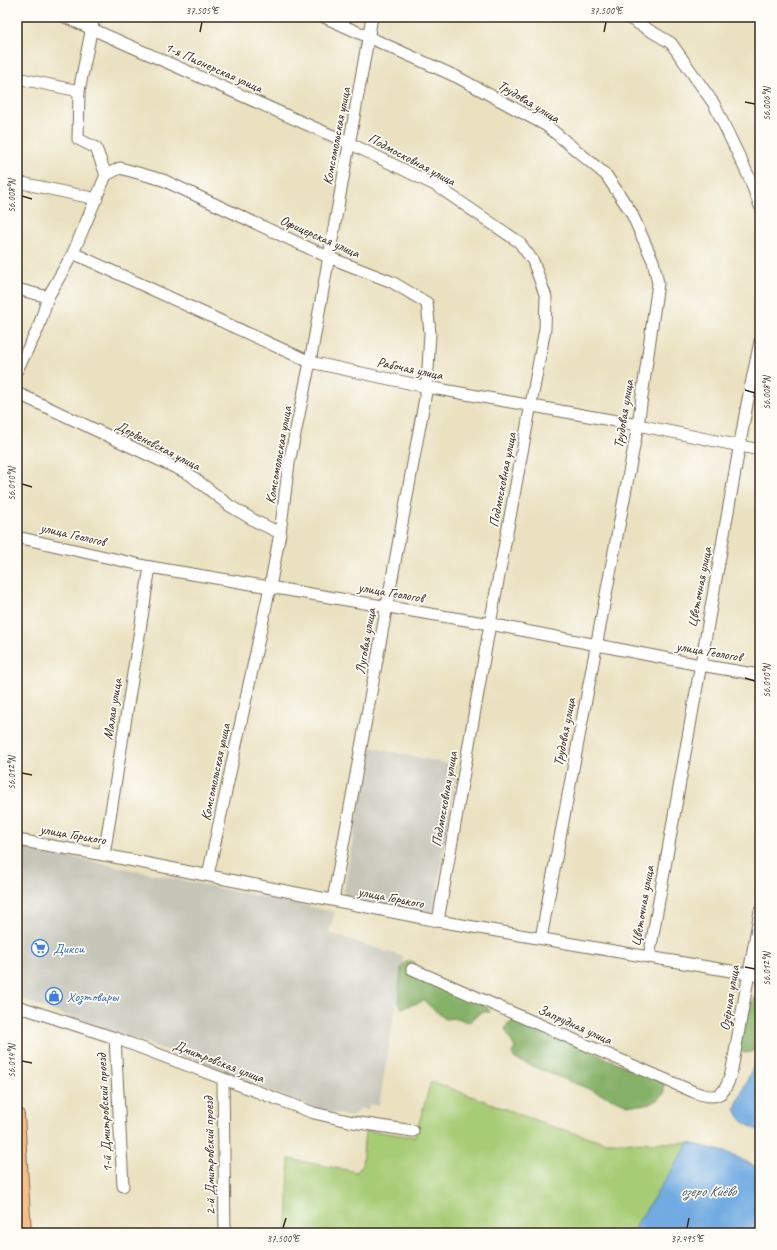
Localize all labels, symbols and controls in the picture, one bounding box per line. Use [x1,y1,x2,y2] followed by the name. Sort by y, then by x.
[186,4,220,17] text: 37.505°E
[590,4,624,17] text: 37.500°E
[162,38,266,97] street label: 1-я Пионерская улица
[495,76,563,127] street label: Трудовая улица
[319,85,355,186] street label: Комсомольская улица
[760,85,773,121] text: 56.006°N
[365,129,459,190] street label: Подмосковная улица
[5,177,18,213] text: 56.008°N
[277,211,363,262] street label: Офицерская улица
[375,353,445,384] street label: Рабочая улица
[760,374,773,410] text: 56.008°N
[610,378,637,449] street label: Трудовая улица
[262,404,296,505] street label: Комсомольская улица
[113,417,204,475] street label: Дербеневская улица
[485,430,520,529] street label: Подмосковная улица
[5,465,18,501] text: 56.010°N
[38,519,110,551] street label: улица Геологов
[683,545,716,629] street label: Цветочная улица
[356,578,428,607] street label: улица Геологов
[351,606,380,675] street label: Луговая улица
[674,637,746,666] street label: улица Геологов
[760,662,773,698] text: 56.010°N
[99,676,126,741] street label: Малая улица
[550,696,580,768] street label: Трудовая улица
[197,721,234,822] street label: Комсомольская улица
[428,749,461,848] street label: Подмосковная улица
[5,754,18,790] text: 56.012°N
[38,820,108,849] street label: улица Горького
[627,864,658,948] street label: Цветочная улица
[356,883,426,912] street label: улица Горького
[30,938,50,958] supermarket icon: Дикси
[53,940,85,957] place label: Дикси
[760,950,773,986] text: 56.012°N
[716,963,743,1032] street label: Озёрная улица
[44,986,64,1006] shop icon: Хозтовары
[67,988,120,1005] place label: Хозтовары
[535,1001,615,1049] street label: Запрудная улица
[171,1036,267,1087] street label: Дмитровская улица
[5,1042,18,1078] text: 56.014°N
[93,1051,116,1173] street label: 1-й Дмитровский проезд
[200,1094,219,1215] street label: 2-й Дмитровский проезд
[680,1182,738,1201] water label: озеро Киёво
[267,1232,301,1245] text: 37.500°E
[671,1232,705,1245] text: 37.495°E

